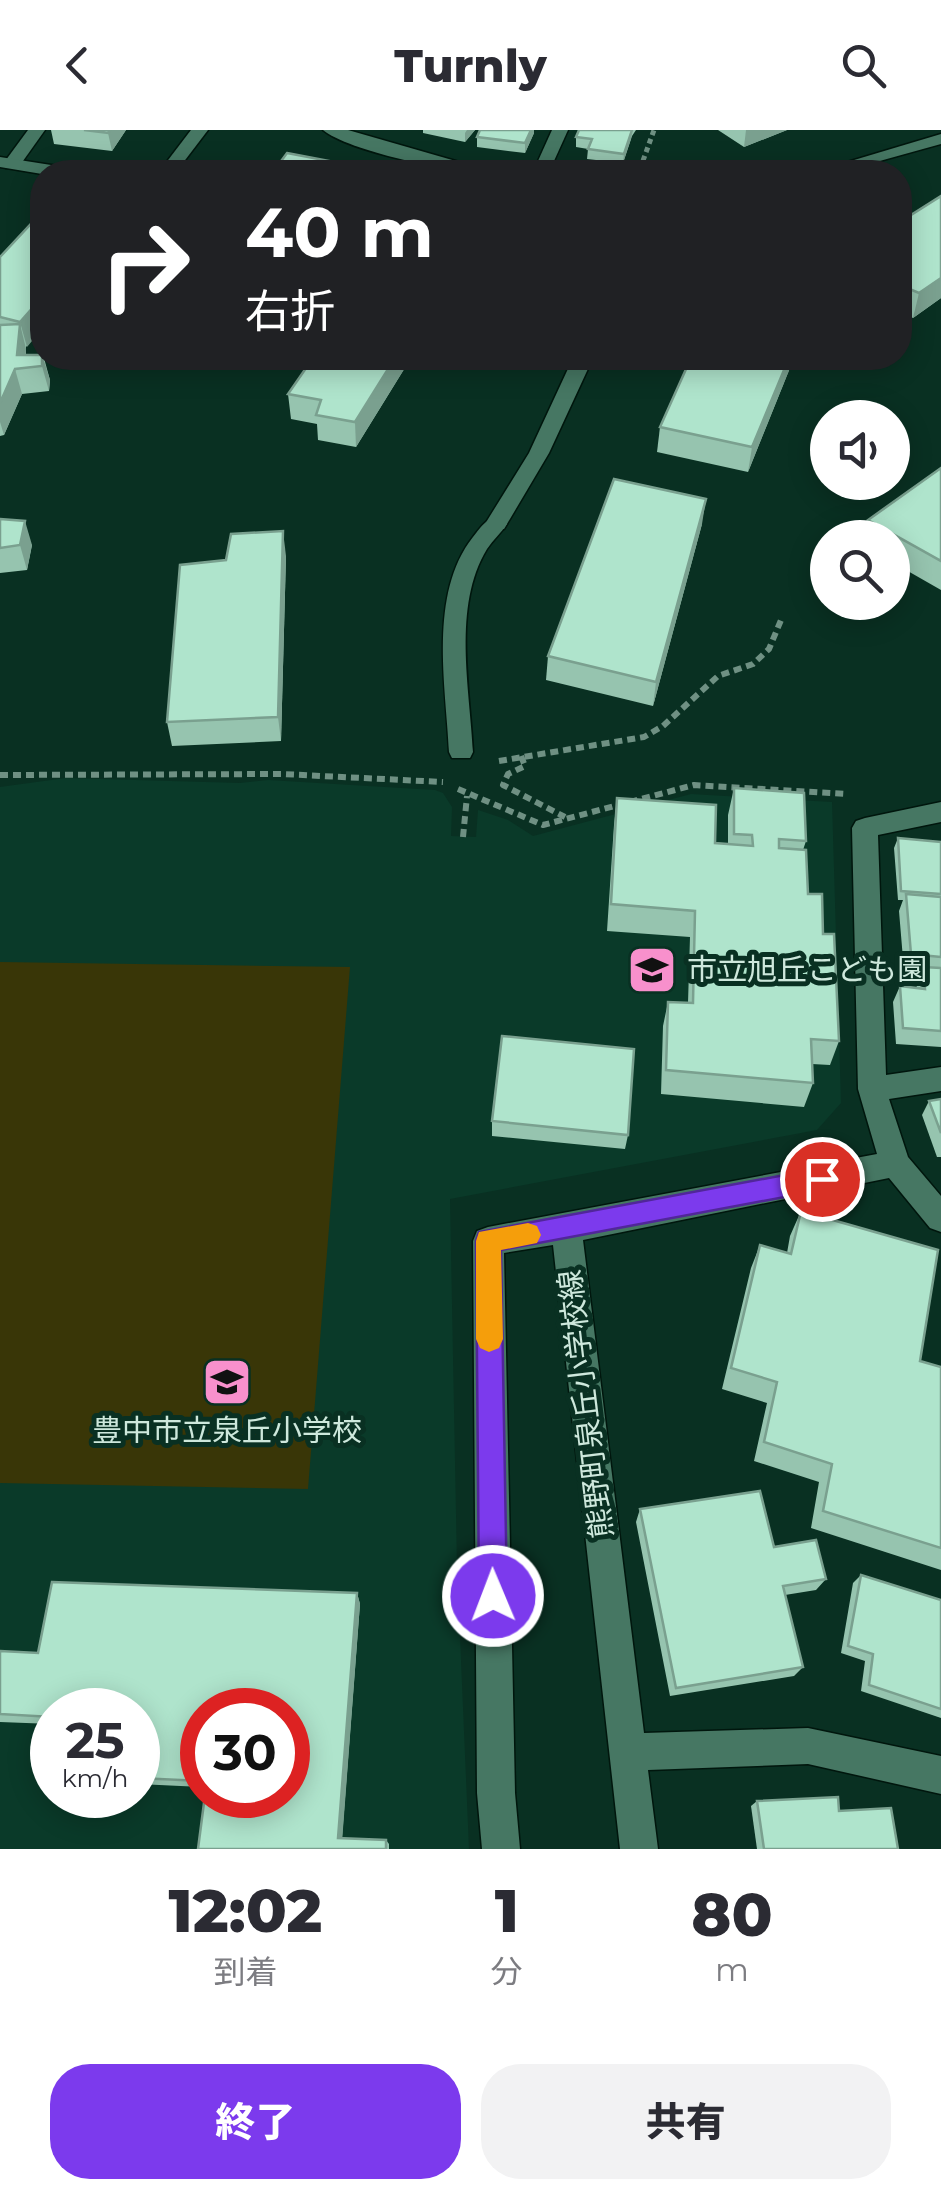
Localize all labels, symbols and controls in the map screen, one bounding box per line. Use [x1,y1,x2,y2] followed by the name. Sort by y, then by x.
[50,38,105,93] icon: back
[394,38,547,93] text: Turnly
[836,38,891,93] icon: search
[245,189,434,275] text: 40 m
[80,200,210,330] icon: right
[245,283,335,338] text: 右折
[810,400,910,620] map controls
[810,400,910,500] button: sound
[810,520,910,620] button: search
[626,944,678,996] school or university icon: 市立旭丘こども園
[687,951,927,988] place label: 市立旭丘こども園
[780,1137,865,1222] pin
[795,1152,850,1207] icon: arrive
[551,1268,620,1540] street label: 熊野町泉丘小学校線
[201,1356,253,1408] school or university icon: 豊中市立泉丘小学校
[92,1412,362,1449] place label: 豊中市立泉丘小学校
[441,1544,545,1648] position arrow
[180,1688,310,1818] speed limit sign: 30
[65,1710,125,1771] text: 25
[62,1763,128,1793] text: km/h
[168,1874,322,1947] text: 12:02
[495,1874,519,1947] text: 1
[691,1878,773,1951] text: 80
[715,1950,749,1989] text: m
[213,1952,277,1991] text: 到着
[491,1952,523,1991] text: 分
[50,2064,461,2179] button: 終了
[481,2064,891,2179] button: 共有

